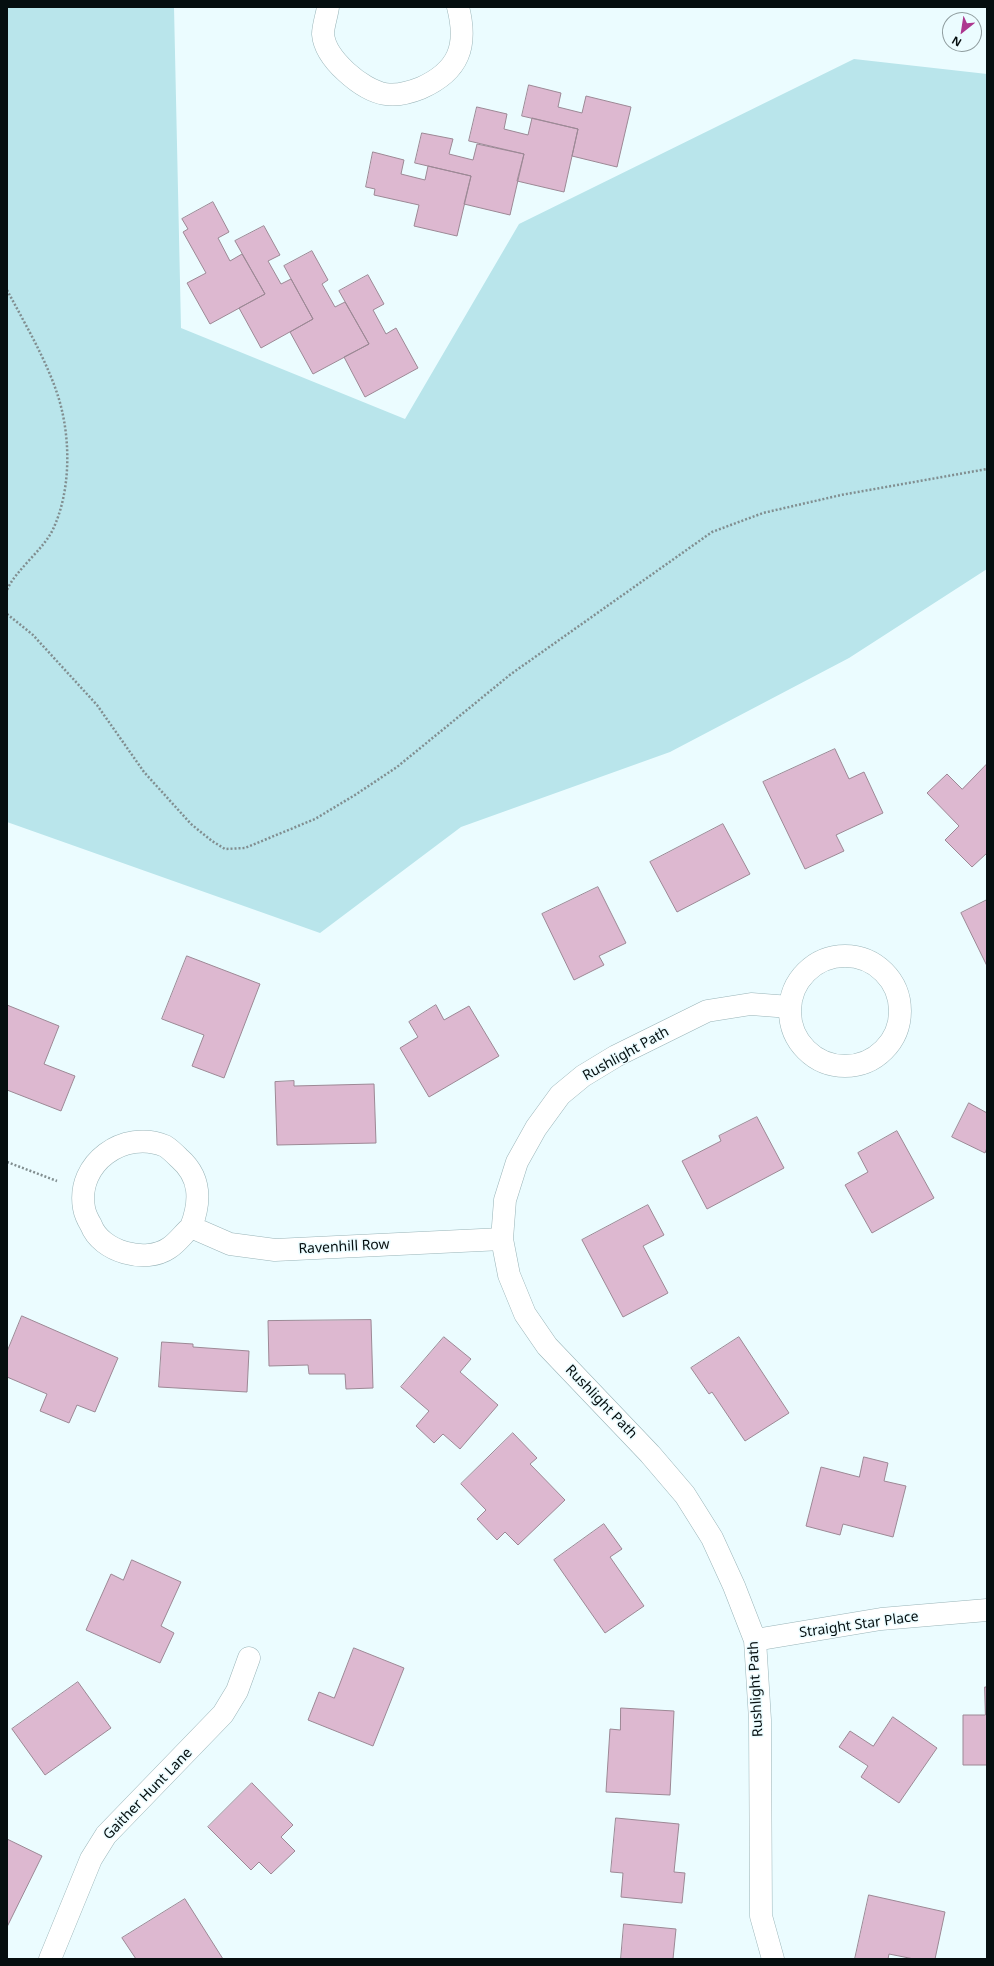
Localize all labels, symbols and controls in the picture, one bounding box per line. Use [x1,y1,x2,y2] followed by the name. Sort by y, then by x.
[942,12,982,52] north arrow
[949,33,964,51] text: N
[580,1023,672,1085] street label: Rushlight Path
[298,1236,390,1258] street label: Ravenhill Row
[562,1362,640,1442] street label: Rushlight Path
[798,1608,920,1642] street label: Straight Star Place
[745,1641,767,1737] street label: Rushlight Path
[100,1745,196,1843] street label: Gaither Hunt Lane

